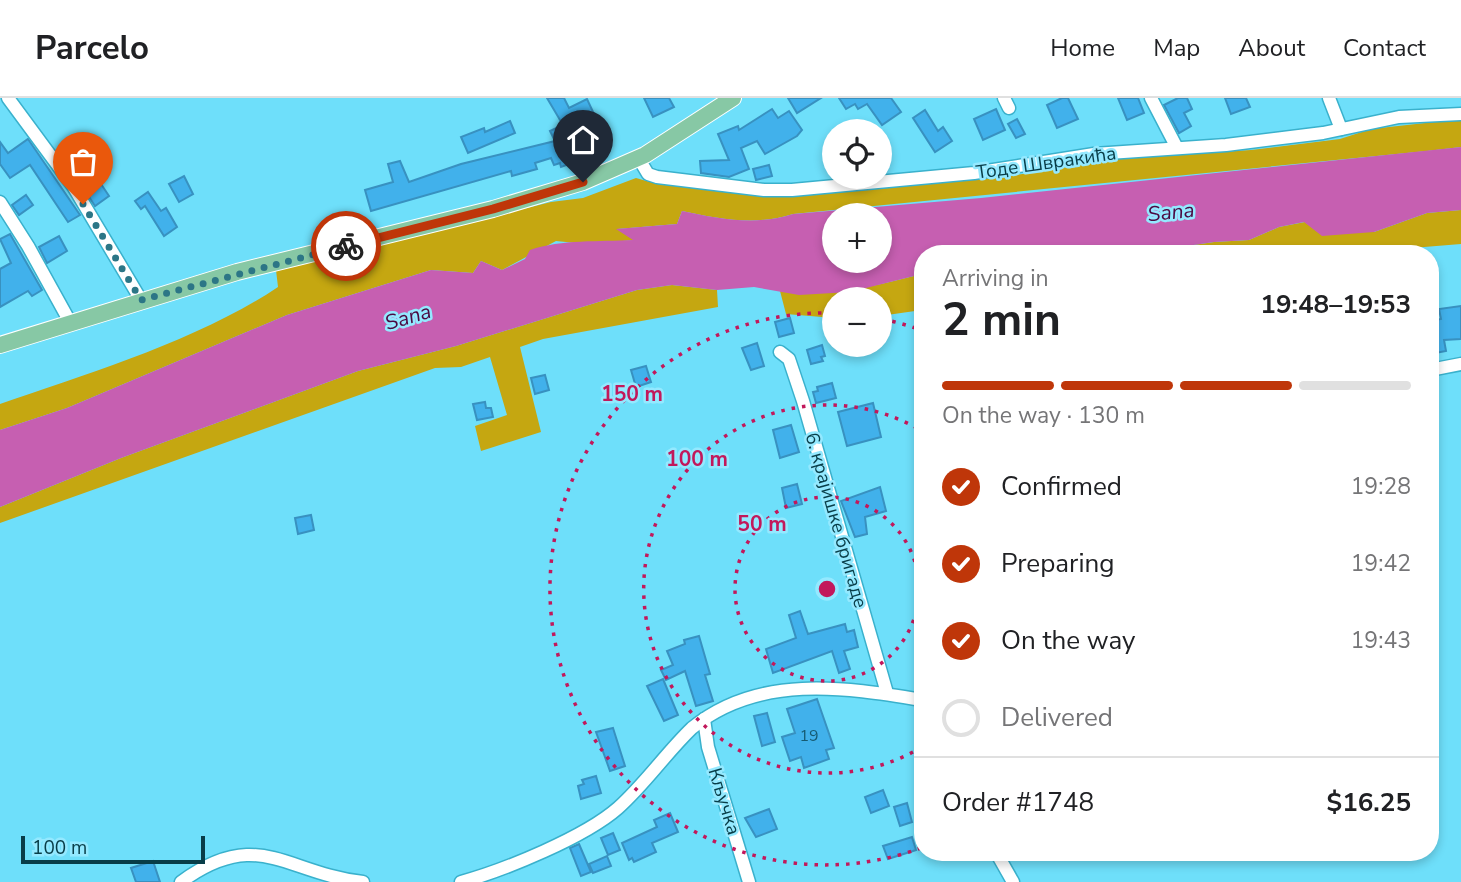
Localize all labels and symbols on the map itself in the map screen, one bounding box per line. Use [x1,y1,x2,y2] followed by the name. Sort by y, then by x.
[553,110,613,182] pin
[53,132,113,204] pin
[974,140,1118,186] street label: Тоде Швракића
[1146,196,1196,228] water label: Sana
[311,211,381,281] courier
[381,297,435,337] water label: Sana
[601,380,663,408] text: 150 m
[799,430,874,611] street label: 6. крајишке бригаде
[666,445,728,473] text: 100 m
[737,510,787,538] text: 50 m
[815,577,839,601] centre of rings
[799,725,819,747] house number: 19
[702,765,747,838] street label: Кључка
[21,833,205,865] scale bar

